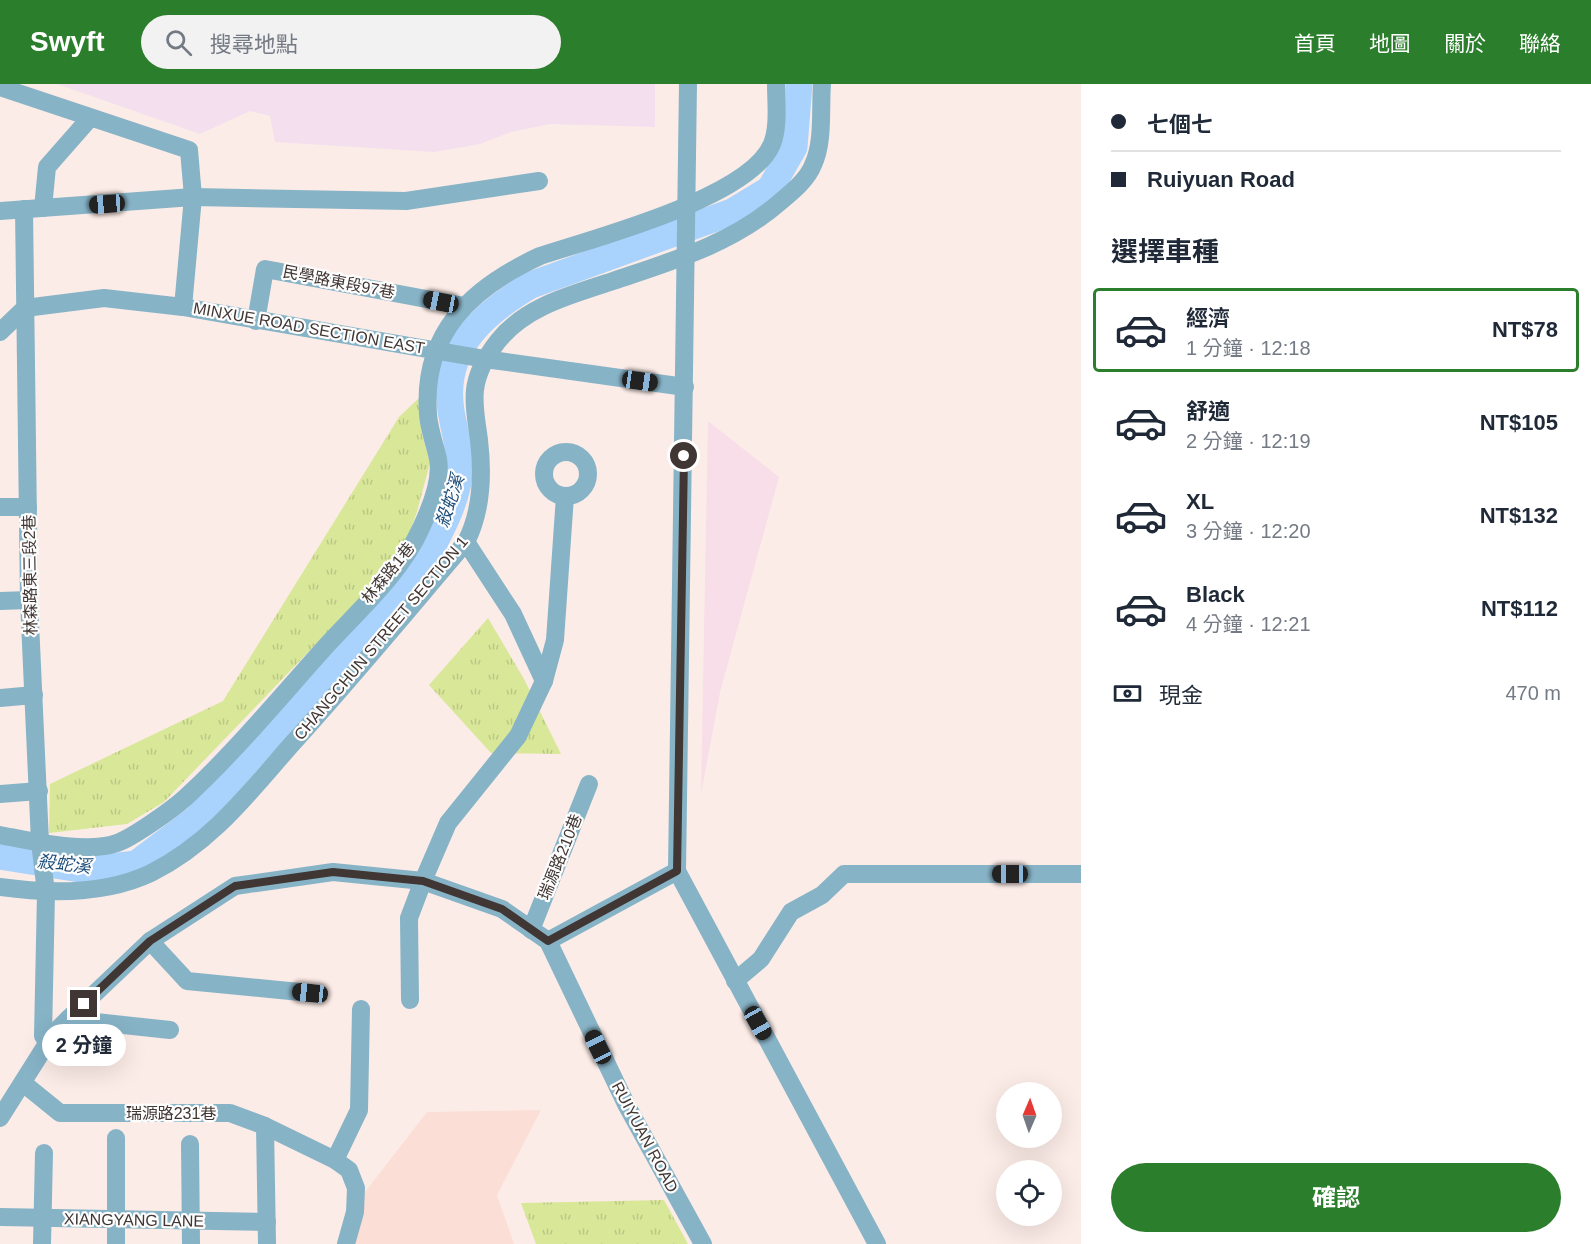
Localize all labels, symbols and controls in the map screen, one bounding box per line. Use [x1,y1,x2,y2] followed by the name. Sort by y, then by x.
[141,15,561,69] search box
[30,26,105,57] text: Swyft
[162,26,195,59] icon: search
[210,32,298,57] text: 搜尋地點
[1294,32,1336,55] text: 首頁
[1369,32,1411,55] text: 地圖
[1444,32,1486,55] text: 關於
[1519,32,1561,55] text: 聯絡
[1147,112,1213,137] text: 七個七
[1147,167,1295,192] text: Ruiyuan Road
[88,194,126,214] car
[1111,237,1219,267] text: 選擇車種
[282,263,396,301] street label: 民學路東段97巷
[422,290,460,314] car
[192,299,426,357] street label: MINXUE ROAD SECTION EAST
[1114,303,1168,357] icon: car
[1186,306,1230,331] text: 經濟
[1492,317,1558,342] text: NT$78
[1186,337,1311,359] text: 1 分鐘 · 12:18
[621,370,659,392] car
[1114,396,1168,450] icon: car
[1186,399,1230,424] text: 舒適
[1480,410,1558,435] text: NT$105
[1186,430,1311,452] text: 2 分鐘 · 12:19
[670,442,697,469] route start
[432,469,469,530] water label: 殺蛇溪
[1114,489,1168,543] icon: car
[1186,489,1214,514] text: XL
[1480,503,1558,528] text: NT$132
[20,514,40,636] street label: 林森路東三段2巷
[1186,520,1311,542] text: 3 分鐘 · 12:20
[291,533,471,743] street label: CHANGCHUN STREET SECTION 1
[358,539,418,607] street label: 林森路1巷
[1114,582,1168,636] icon: car
[1186,582,1245,607] text: Black
[1481,596,1558,621] text: NT$112
[1186,613,1311,635] text: 4 分鐘 · 12:21
[1111,677,1144,710] icon: cash
[1505,682,1561,704] text: 470 m
[1159,683,1203,708] text: 現金
[535,812,585,902] street label: 瑞源路210巷
[36,851,95,877] water label: 殺蛇溪
[992,865,1028,883] car
[291,982,329,1004] car
[70,990,97,1017] route end
[741,1003,775,1043] car
[42,1025,126,1067] callout: 2 分鐘
[582,1027,614,1067] car
[56,1034,112,1056] text: 2 分鐘
[609,1079,681,1195] street label: RUIYUAN ROAD
[996,1082,1062,1148] north arrow
[996,1082,1062,1226] map controls
[126,1105,216,1122] street label: 瑞源路231巷
[996,1160,1062,1226] button: locate
[1111,1163,1561,1232] button: 確認
[64,1210,204,1230] street label: XIANGYANG LANE

